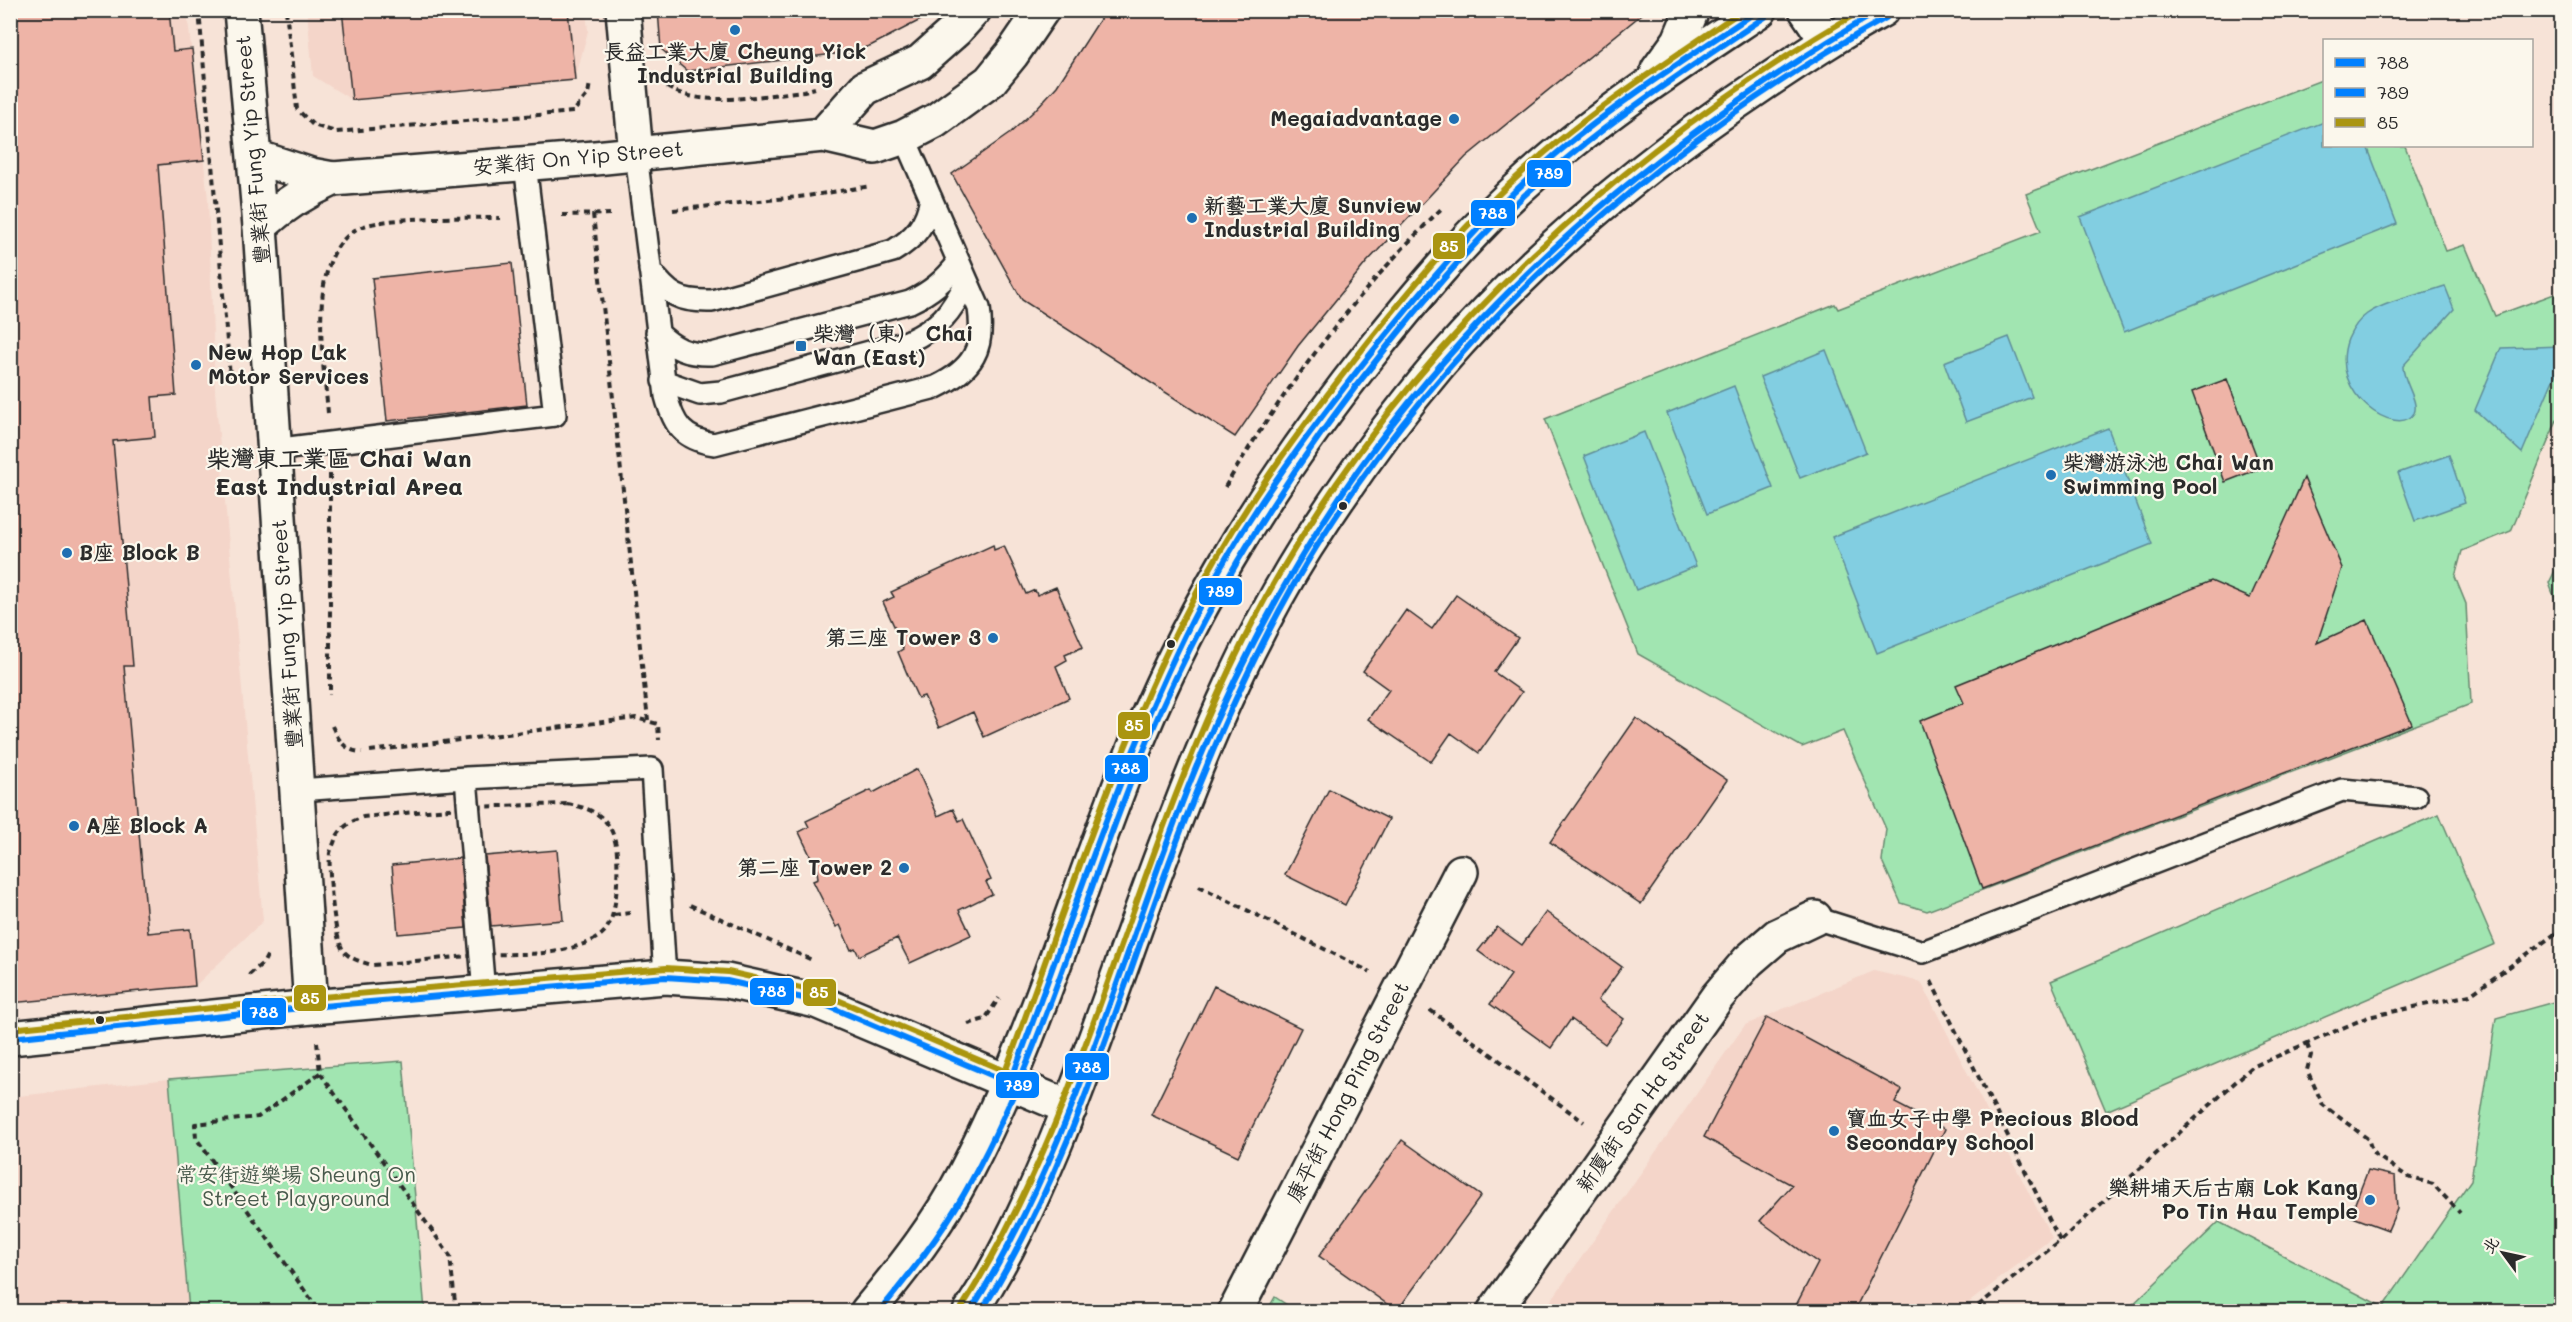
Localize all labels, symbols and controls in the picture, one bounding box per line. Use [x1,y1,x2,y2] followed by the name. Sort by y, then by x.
[728,23,742,37] marker: 長益工業大廈 Cheung Yick Industrial Building
[228,34,275,266] street label: 豐業街 Fung Yip Street
[604,37,866,88] place label: 長益工業大廈 Cheung Yick Industrial Building
[2323,39,2533,147] legend
[2377,50,2409,74] text: 788
[2377,80,2409,104] text: 789
[1270,104,1442,131] place label: Megaiadvantage
[2377,110,2398,134] text: 85
[1447,112,1461,126] marker: Megaiadvantage
[471,134,684,179] street label: 安業街 On Yip Street
[1526,159,1572,188] line badge: 789
[1535,162,1564,183] text: 789
[1204,191,1422,242] place label: 新藝工業大廈 Sunview Industrial Building
[1470,199,1516,227] line badge: 788
[1479,202,1507,223] text: 788
[1185,211,1199,225] marker: 新藝工業大廈 Sunview Industrial Building
[1432,232,1466,260] line badge: 85
[1439,235,1459,256] text: 85
[813,319,973,370] place label: 柴灣（東） Chai Wan (East)
[208,338,369,389] place label: New Hop Lak Motor Services
[794,339,808,353] marker: 柴灣（東） Chai Wan (East)
[189,358,203,372] marker: New Hop Lak Motor Services
[207,442,471,501] district label: 柴灣東工業區 Chai Wan East Industrial Area
[2063,448,2274,499] place label: 柴灣游泳池 Chai Wan Swimming Pool
[2044,468,2058,482] marker: 柴灣游泳池 Chai Wan Swimming Pool
[1337,500,1349,512] unlabelled marker
[264,518,307,750] street label: 豐業街 Fung Yip Street
[79,538,200,565] place label: B座 Block B
[60,546,74,560] marker: B座 Block B
[1198,577,1243,606] line badge: 789
[1206,580,1235,601] text: 789
[825,623,981,650] place label: 第三座 Tower 3
[986,631,1000,645] marker: 第三座 Tower 3
[1165,638,1177,650] unlabelled marker
[1117,711,1151,740] line badge: 85
[1124,714,1144,735] text: 85
[1104,754,1149,783] line badge: 788
[1112,757,1140,778] text: 788
[86,811,208,838] place label: A座 Block A
[67,819,81,833] marker: A座 Block A
[737,853,892,880] place label: 第二座 Tower 2
[897,861,911,875] marker: 第二座 Tower 2
[1279,976,1414,1206] street label: 康平街 Hong Ping Street
[749,977,795,1006] line badge: 788
[802,978,837,1007] line badge: 85
[758,980,786,1001] text: 788
[809,981,829,1002] text: 85
[293,984,327,1012] line badge: 85
[300,987,320,1008] text: 85
[241,997,287,1026] line badge: 788
[250,1001,278,1022] text: 788
[1569,1005,1714,1197] street label: 新廈街 San Ha Street
[94,1014,106,1026] unlabelled marker
[1064,1052,1110,1081] line badge: 788
[1073,1056,1101,1077] text: 788
[995,1071,1040,1099] line badge: 789
[1004,1074,1033,1095] text: 789
[1846,1104,2139,1156] place label: 寶血女子中學 Precious Blood Secondary School
[1827,1124,1841,1138] marker: 寶血女子中學 Precious Blood Secondary School
[176,1160,416,1211] park label: 常安街遊樂場 Sheung On Street Playground
[2108,1173,2358,1224] place label: 樂耕埔天后古廟 Lok Kang Po Tin Hau Temple
[2363,1193,2377,1207] marker: 樂耕埔天后古廟 Lok Kang Po Tin Hau Temple
[2473,1223,2533,1283] north arrow
[2477,1232,2503,1257] text: 北

